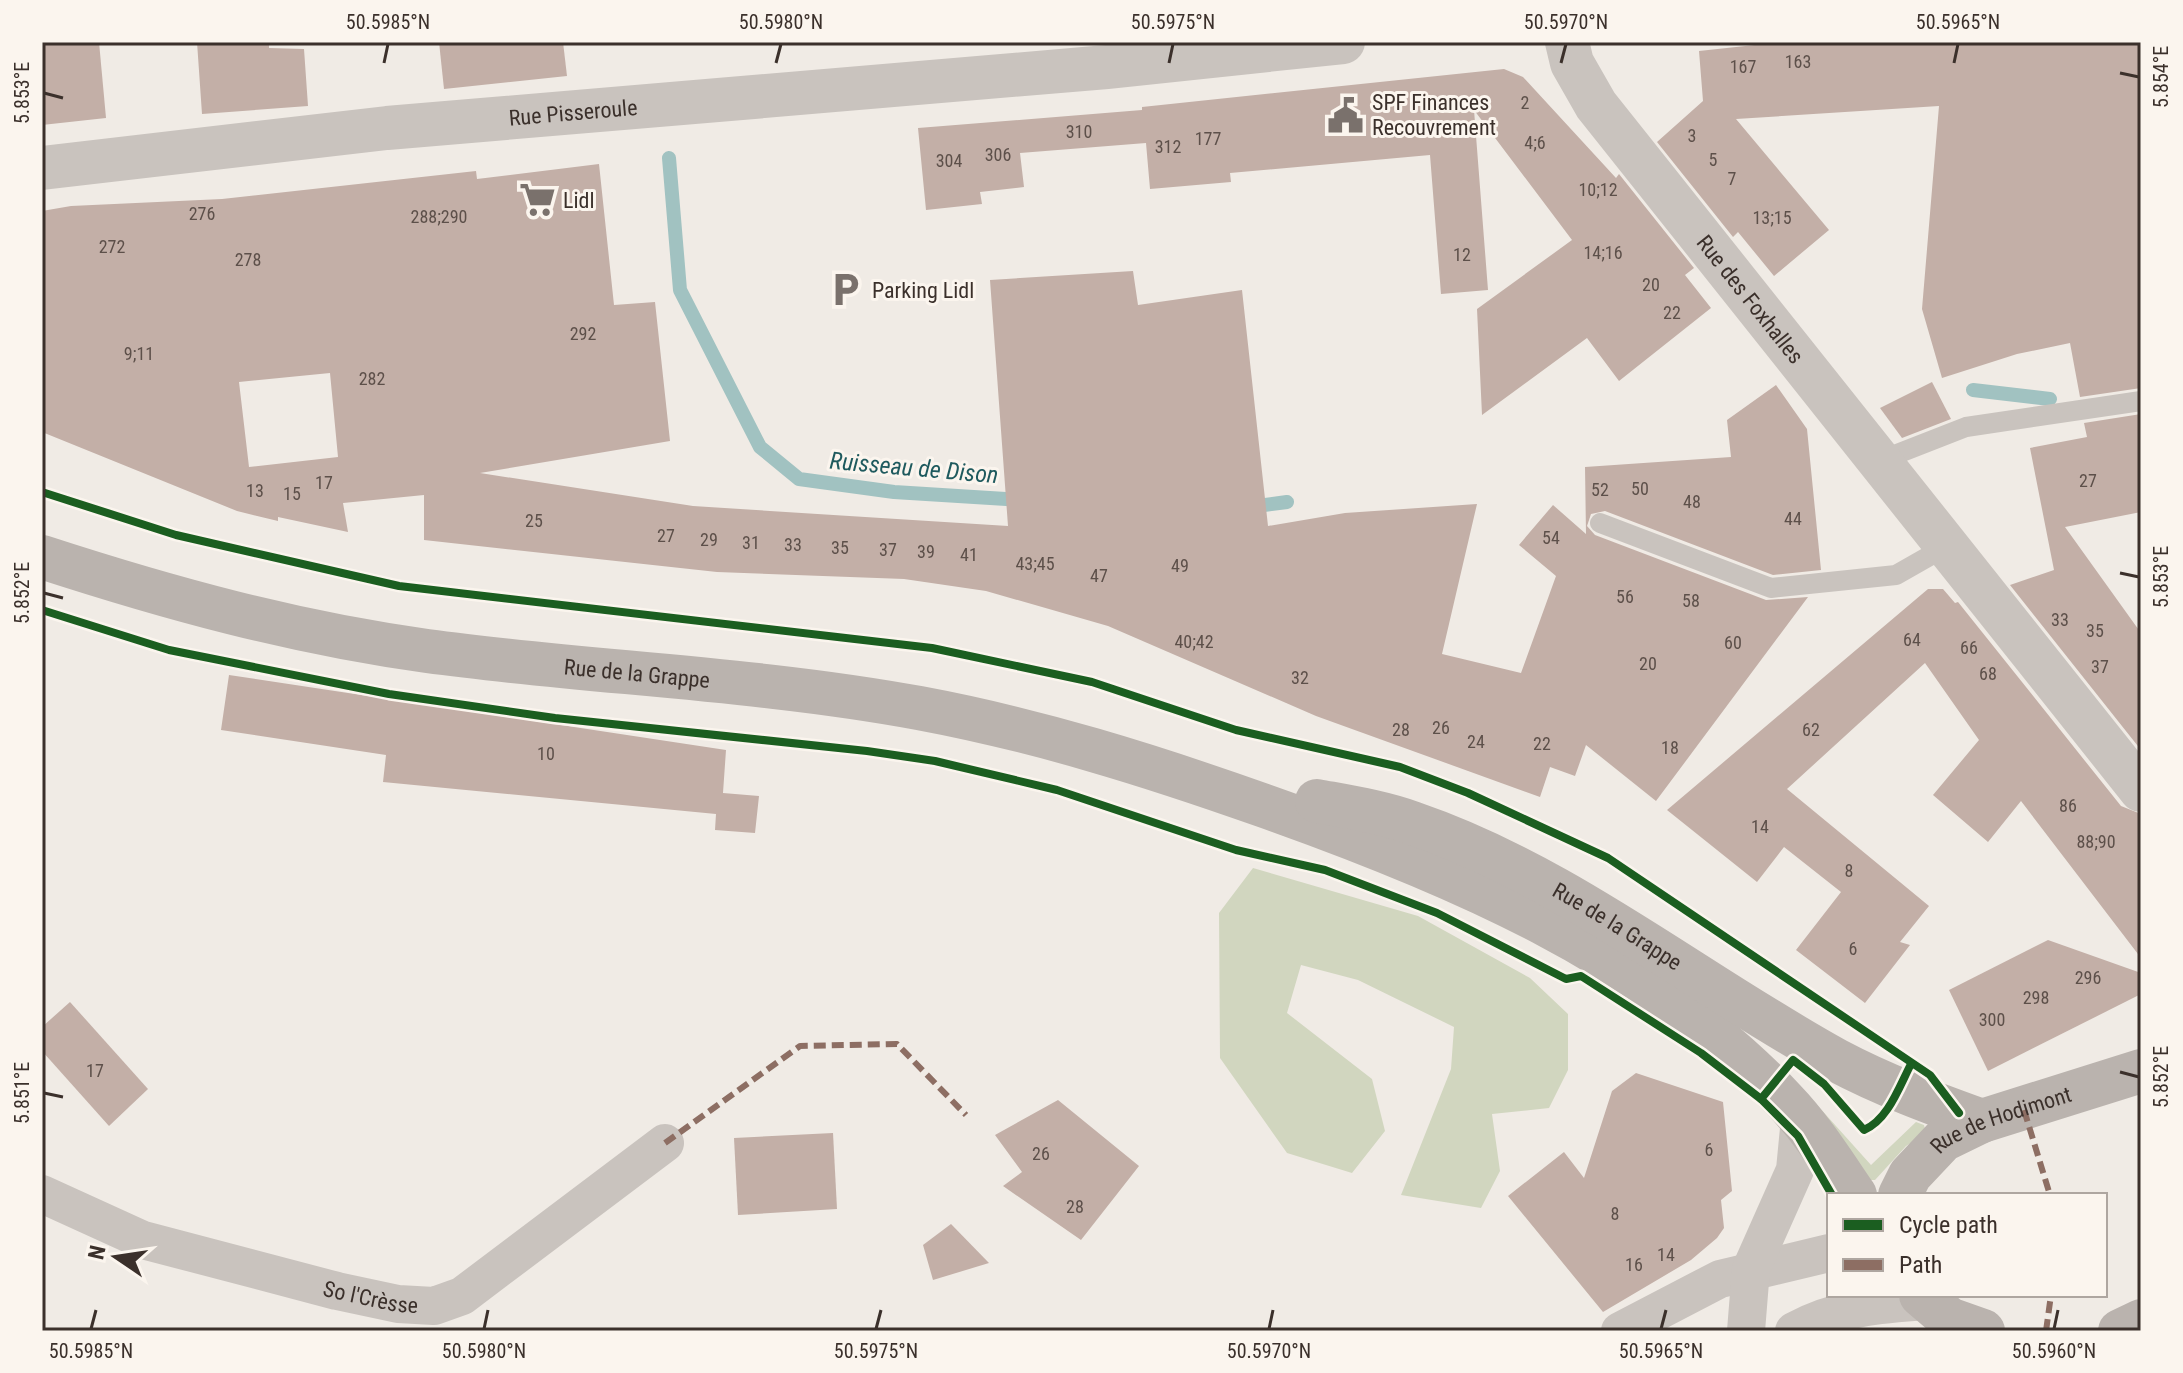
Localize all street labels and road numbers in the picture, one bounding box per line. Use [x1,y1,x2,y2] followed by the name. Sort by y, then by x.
[508,94,638,130] street label: Rue Pisseroule
[1692,230,1809,368] street label: Rue des Foxhalles
[563,654,711,693] street label: Rue de la Grappe
[1549,877,1687,975] street label: Rue de la Grappe
[1925,1081,2074,1158] street label: Rue de Hodimont
[321,1275,419,1318] street label: So l'Crèsse

